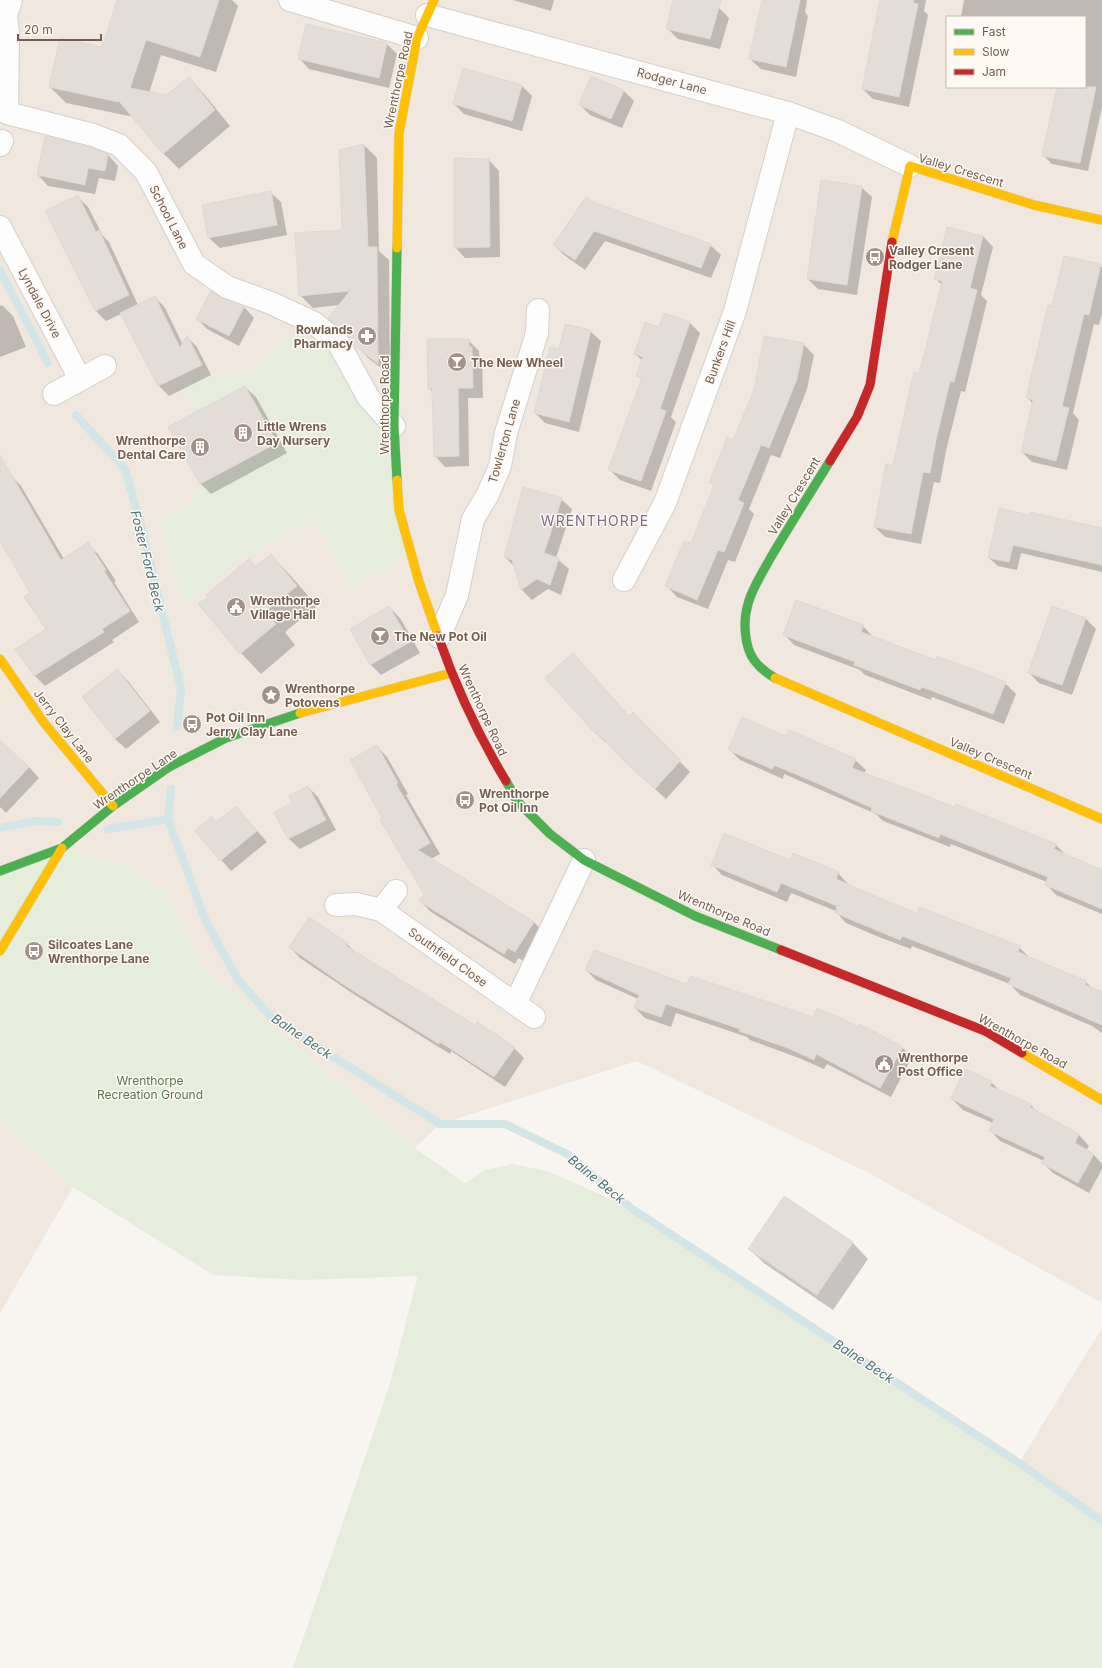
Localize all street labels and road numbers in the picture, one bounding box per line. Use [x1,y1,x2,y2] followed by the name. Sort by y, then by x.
[380,30,416,130] street label: Wrenthorpe Road
[635,64,709,98] street label: Rodger Lane
[917,150,1006,190] street label: Valley Crescent
[146,182,192,252] street label: School Lane
[15,266,65,340] street label: Lyndale Drive
[701,318,739,386] street label: Bunkers Hill
[377,355,392,455] street label: Wrenthorpe Road
[485,397,523,485] street label: Towlerton Lane
[765,454,823,538] street label: Valley Crescent
[455,662,511,758] street label: Wrenthorpe Road
[31,686,97,766] street label: Jerry Clay Lane
[947,734,1035,782] street label: Valley Crescent
[90,745,180,813] street label: Wrenthorpe Lane
[675,887,773,939] street label: Wrenthorpe Road
[406,924,490,990] street label: Southfield Close
[976,1010,1070,1072] street label: Wrenthorpe Road

